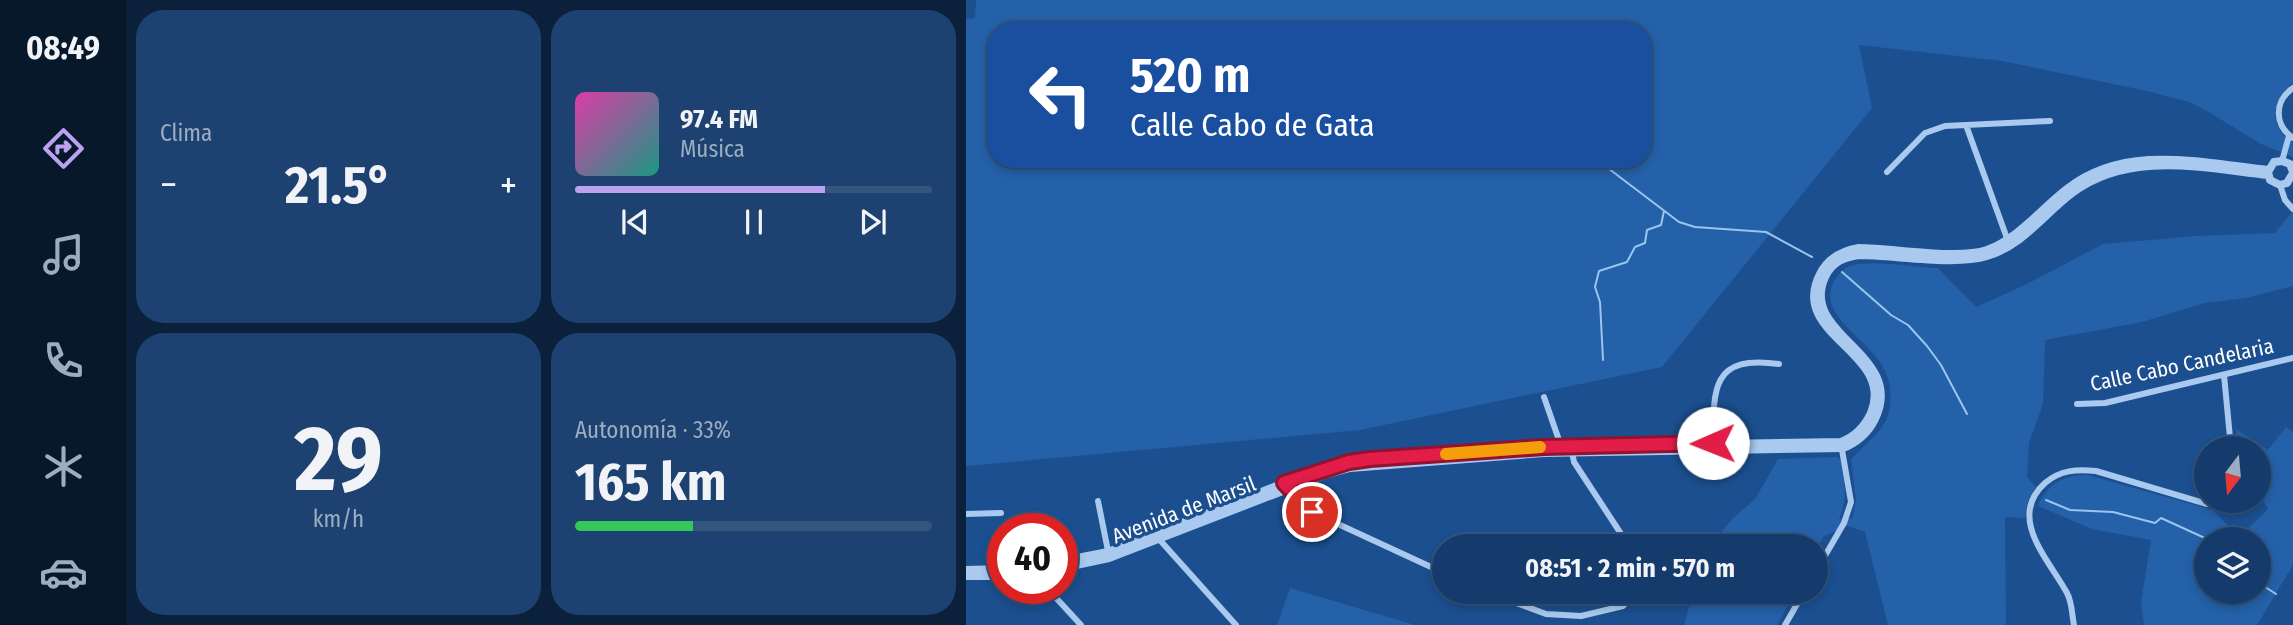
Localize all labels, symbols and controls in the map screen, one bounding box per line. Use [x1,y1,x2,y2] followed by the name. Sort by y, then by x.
[26,29,100,67] text: 08:49
[1130,46,1251,105] text: 520 m
[1015,49,1106,140] icon: left
[680,104,758,135] text: 97.4 FM
[1130,106,1375,144] text: Calle Cabo de Gata
[160,119,212,147] text: Clima
[39,124,88,173] icon: directions
[680,135,745,163] text: Música
[285,154,392,217] text: 21.5°
[160,162,177,208] text: −
[500,162,517,208] text: +
[616,203,654,241] icon: previous
[735,203,773,241] icon: pause
[854,203,892,241] icon: next
[39,230,88,279] icon: music
[2088,333,2276,397] street label: Calle Cabo Candelaria
[39,336,88,385] icon: phone
[294,405,383,514] text: 29
[1676,406,1750,480] position arrow
[575,416,731,444] text: Autonomía · 33%
[2194,436,2272,513] north arrow
[2194,436,2271,604] map controls
[39,442,88,491] icon: climate
[575,451,726,514] text: 165 km
[1108,470,1260,549] street label: Avenida de Marsil
[1282,482,1342,542] pin
[1293,493,1331,531] icon: arrive
[313,505,364,533] text: km/h
[987,513,1078,604] speed limit sign: 40
[2194,527,2271,604] button: layers
[39,548,88,597] icon: car
[1525,553,1735,584] text: 08:51 · 2 min · 570 m

